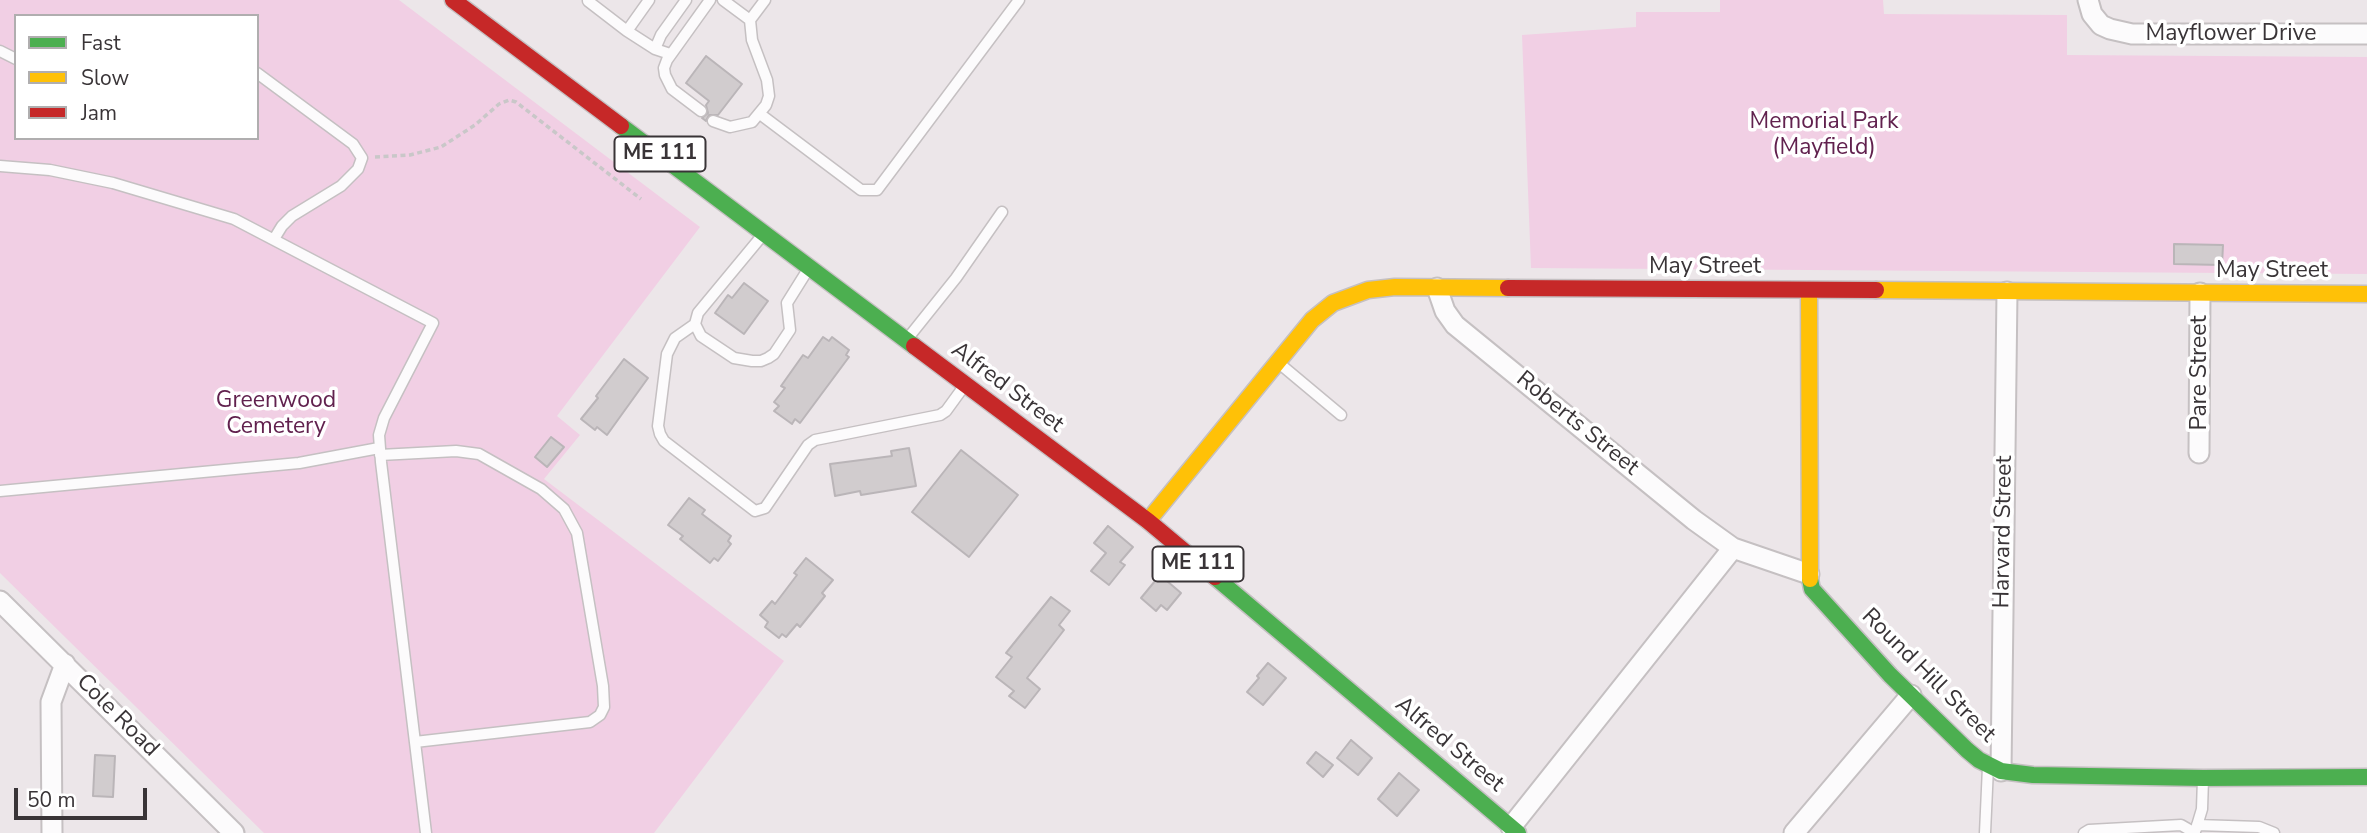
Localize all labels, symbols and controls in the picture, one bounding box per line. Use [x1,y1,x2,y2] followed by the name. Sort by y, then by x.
[14,14,259,140] legend
[2146,20,2316,48] street label: Mayflower Drive
[81,29,121,57] text: Fast
[81,64,129,92] text: Slow
[81,99,117,127] text: Jam
[1750,108,1898,162] park label: Memorial Park (Mayfield)
[614,136,706,172] road number: ME 111
[1649,253,1761,281] street label: May Street
[2216,257,2328,285] street label: May Street
[2186,315,2214,431] street label: Pare Street
[945,337,1069,439] street label: Alfred Street
[1510,366,1644,482] street label: Roberts Street
[216,387,336,441] park label: Greenwood Cemetery
[1989,455,2019,609] street label: Harvard Street
[1152,546,1244,582] road number: ME 111
[1855,603,2001,749] street label: Round Hill Street
[70,669,164,763] street label: Cole Road
[1389,692,1509,798] street label: Alfred Street
[18,774,150,818] scale bar
[27,786,76,814] text: 50 m

